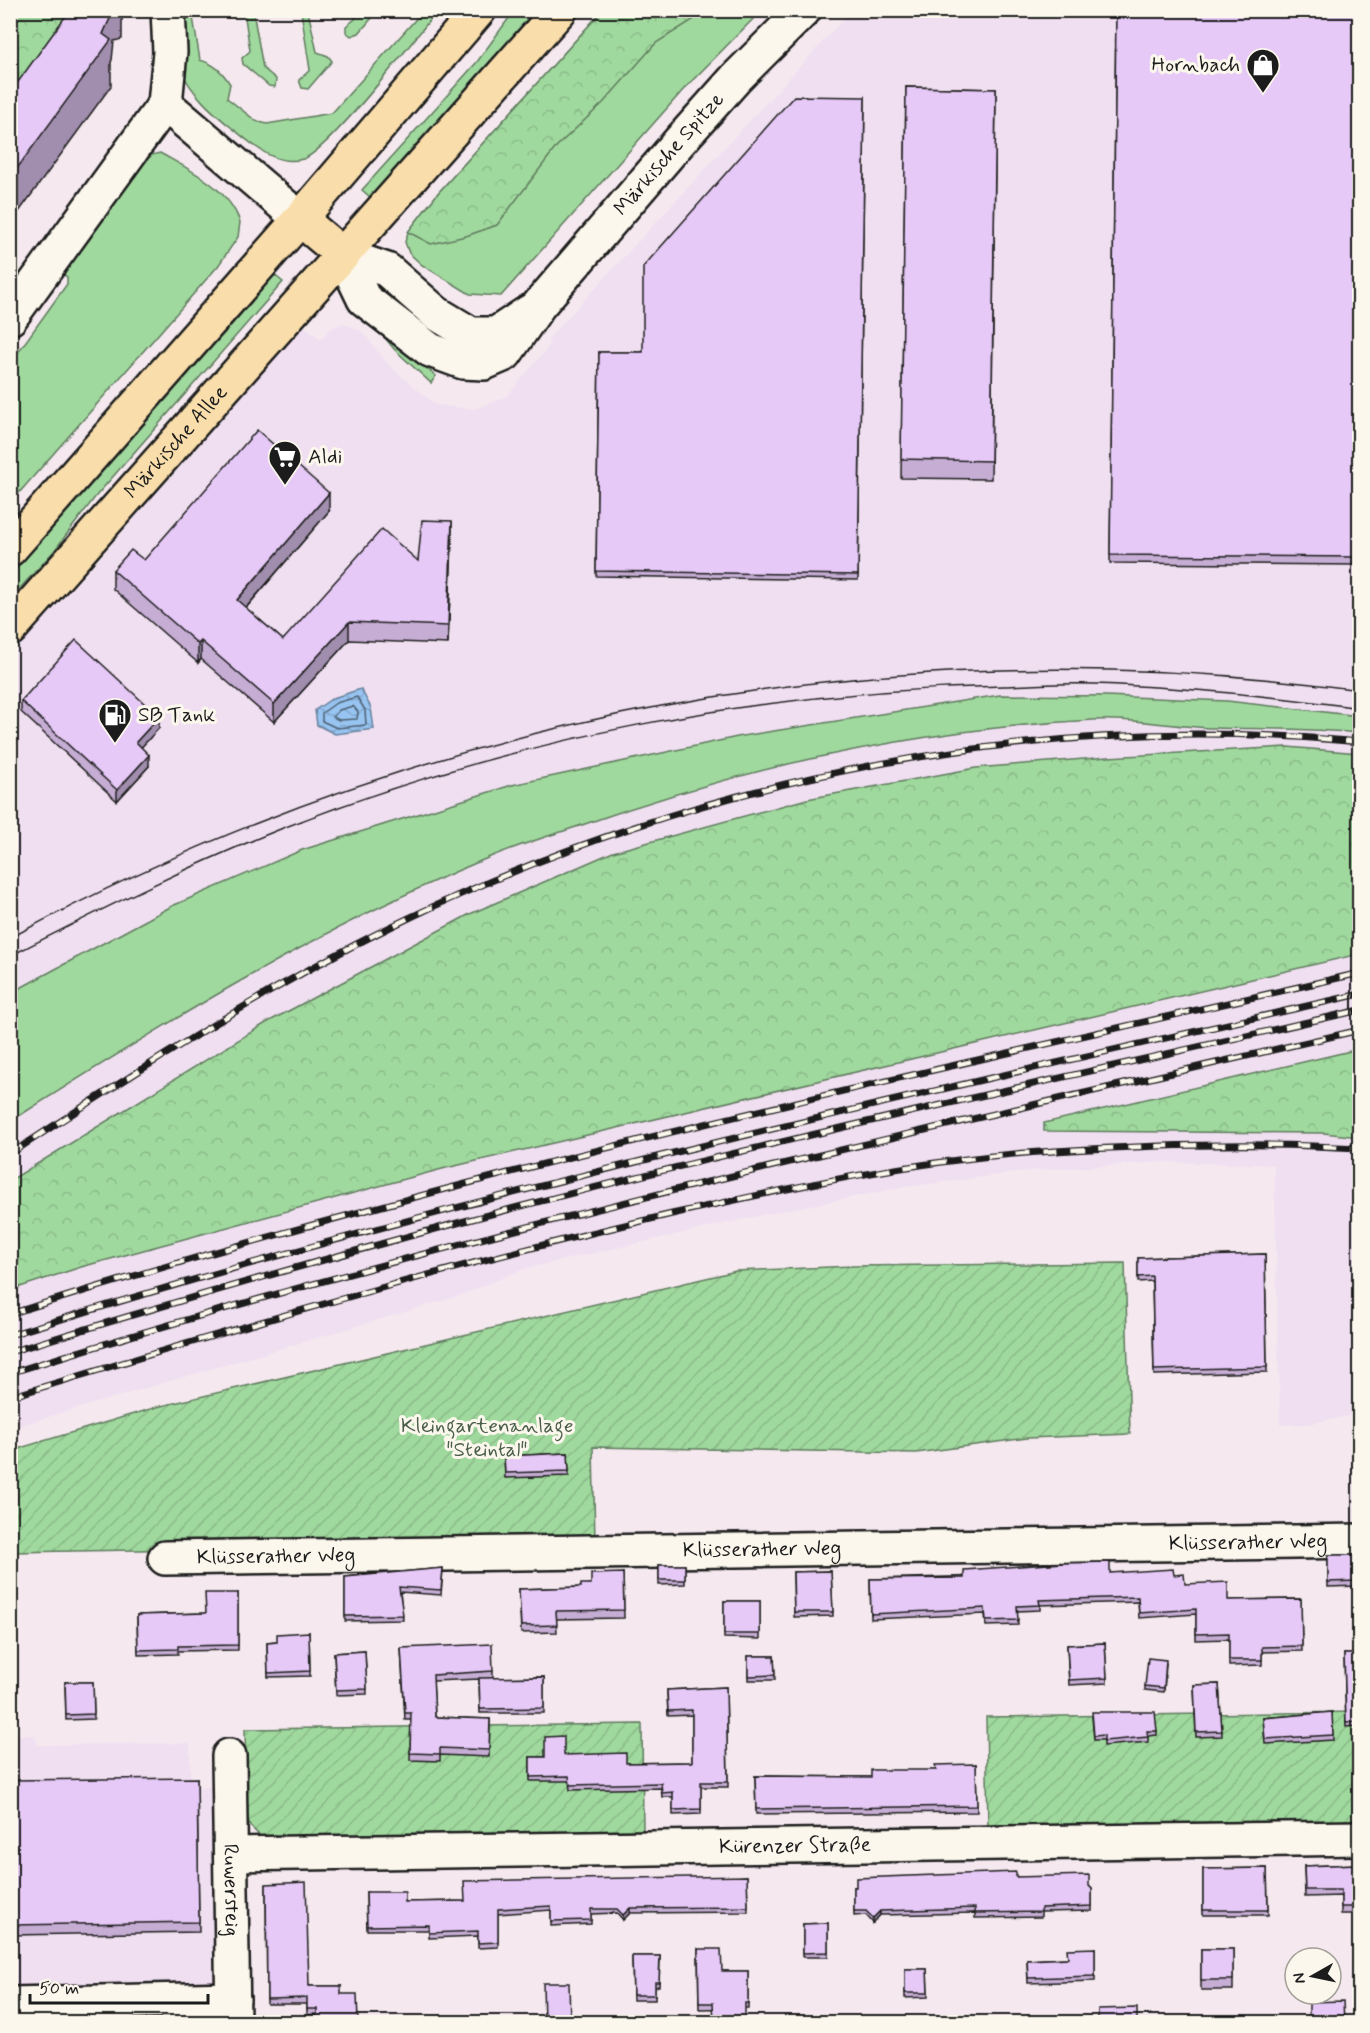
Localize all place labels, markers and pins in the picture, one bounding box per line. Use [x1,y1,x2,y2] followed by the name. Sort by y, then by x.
[1245,47,1281,94] shop icon: Hornbach
[1152,51,1240,79] place label: Hornbach
[267,439,303,486] supermarket icon: Aldi
[308,443,342,471] place label: Aldi
[97,697,133,744] fuel station icon: SB Tank
[138,701,215,729] place label: SB Tank

